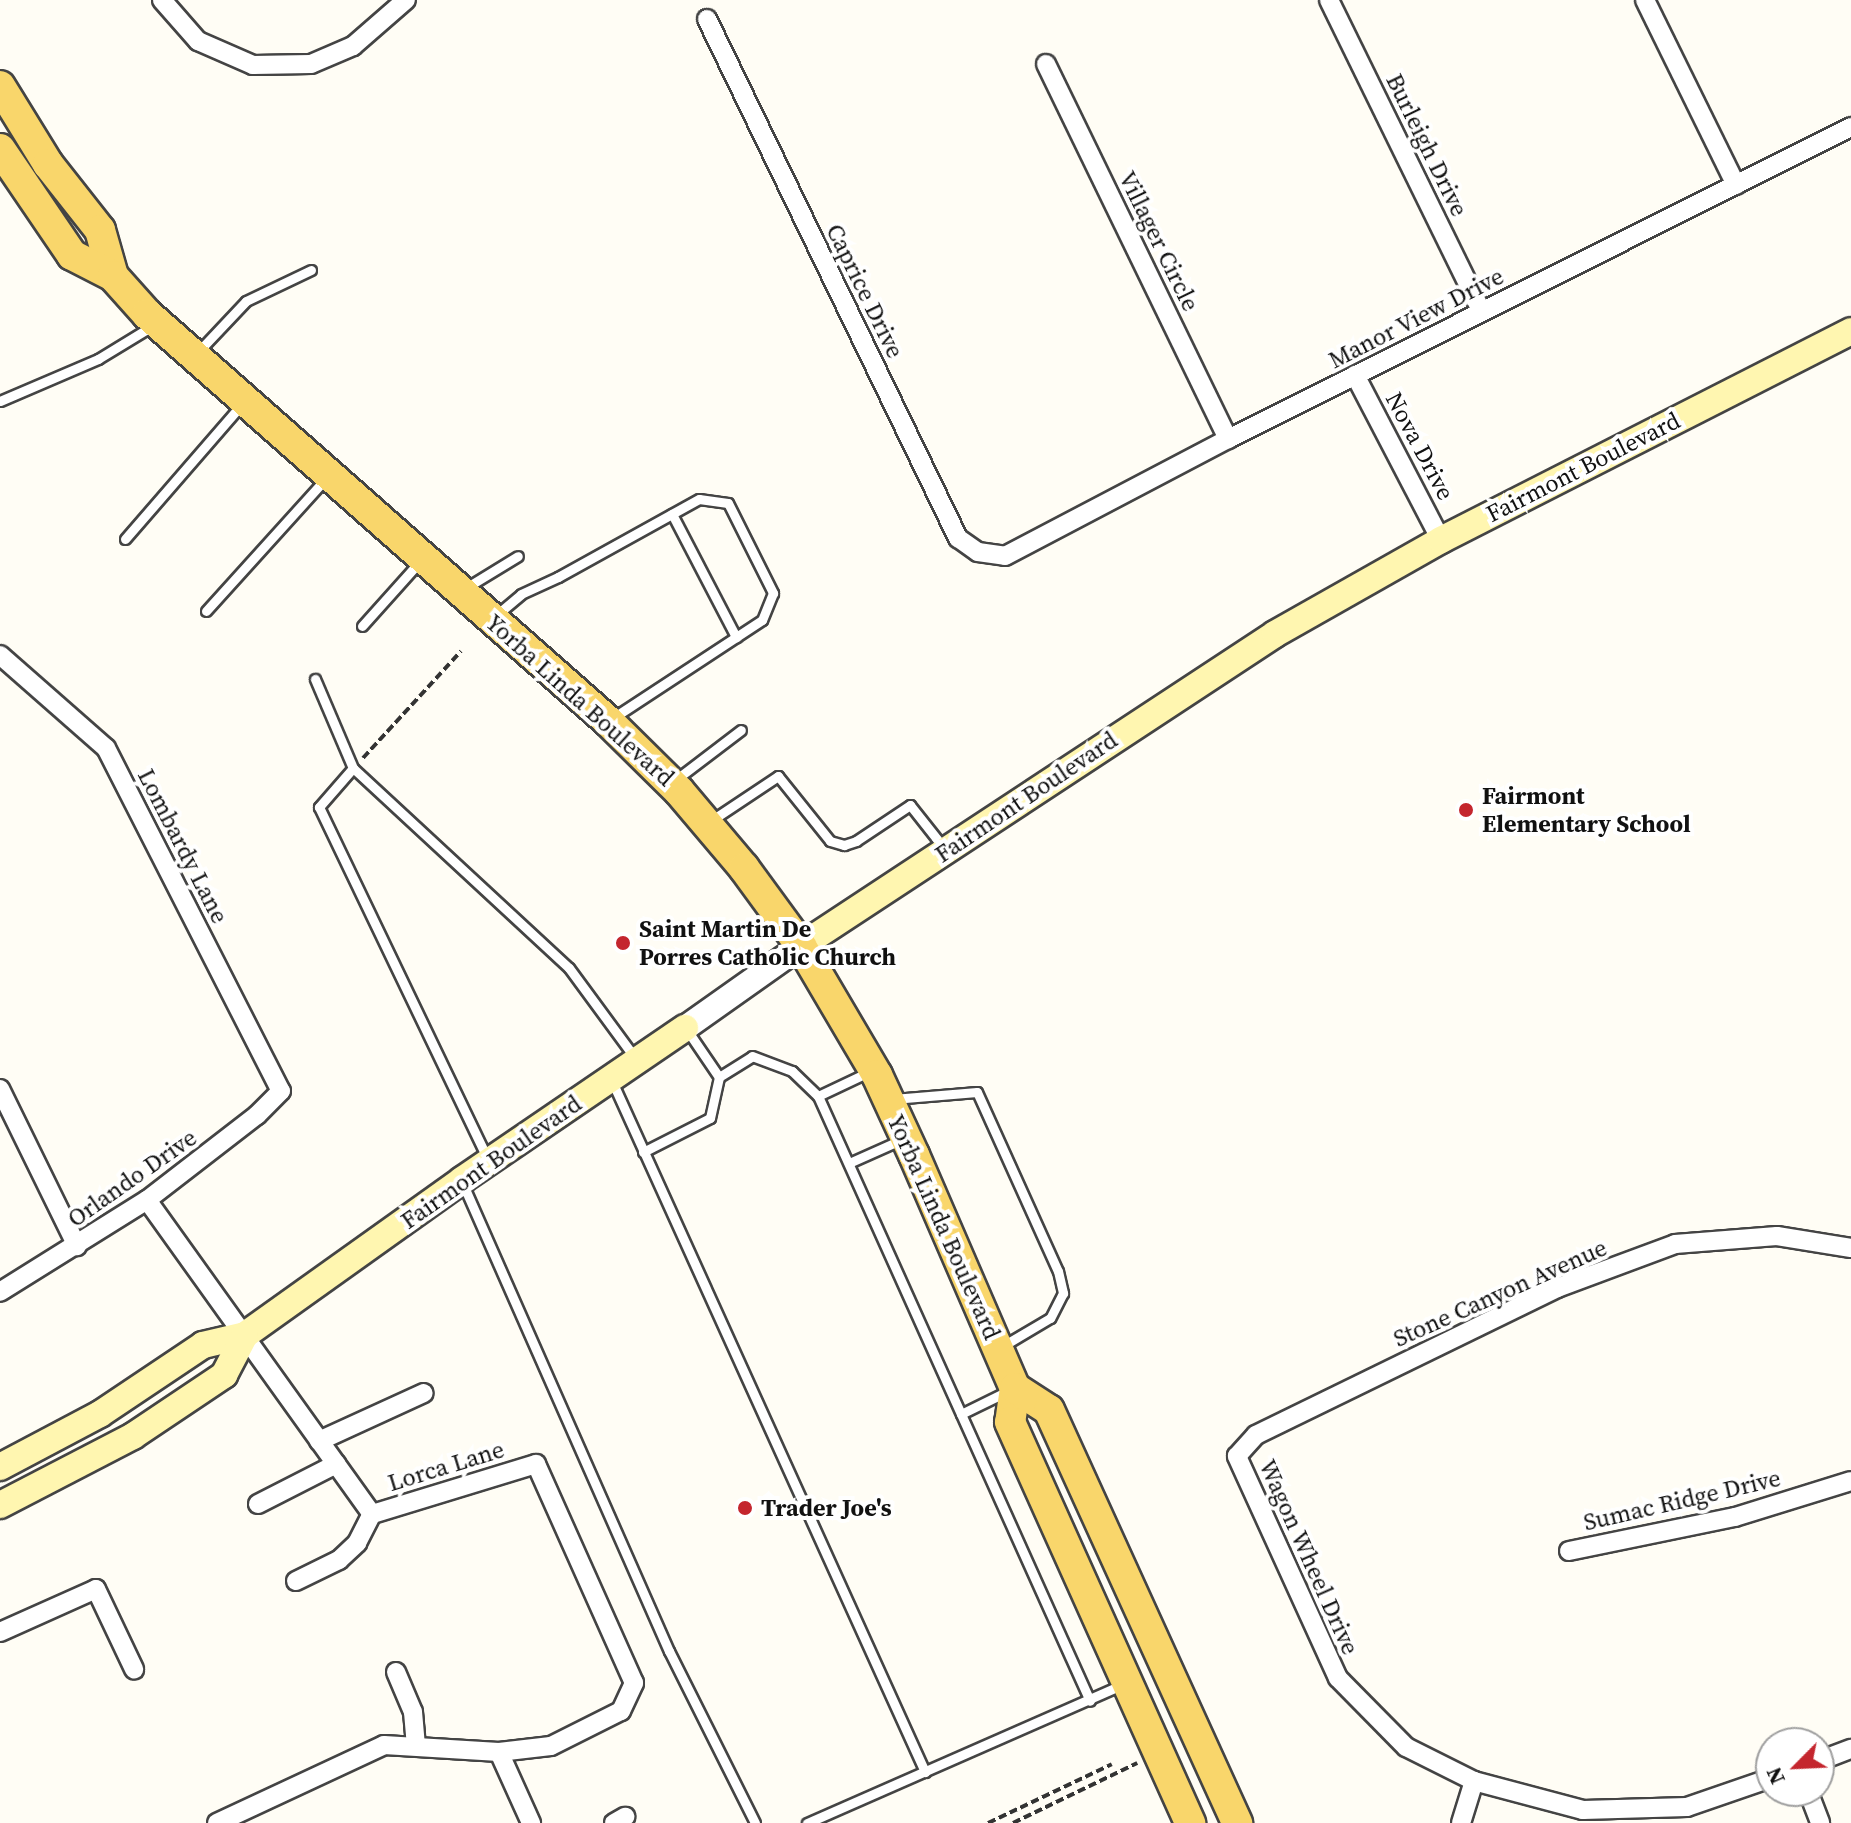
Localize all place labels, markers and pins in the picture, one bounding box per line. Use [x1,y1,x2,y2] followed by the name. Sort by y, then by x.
[1482,782,1691,838] place label: Fairmont Elementary School
[1457,801,1475,819] marker: Fairmont Elementary School
[639,915,896,971] place label: Saint Martin De Porres Catholic Church
[614,934,632,952] marker: Saint Martin De Porres Catholic Church
[761,1494,892,1522] place label: Trader Joe's
[736,1499,754,1517] marker: Trader Joe's

